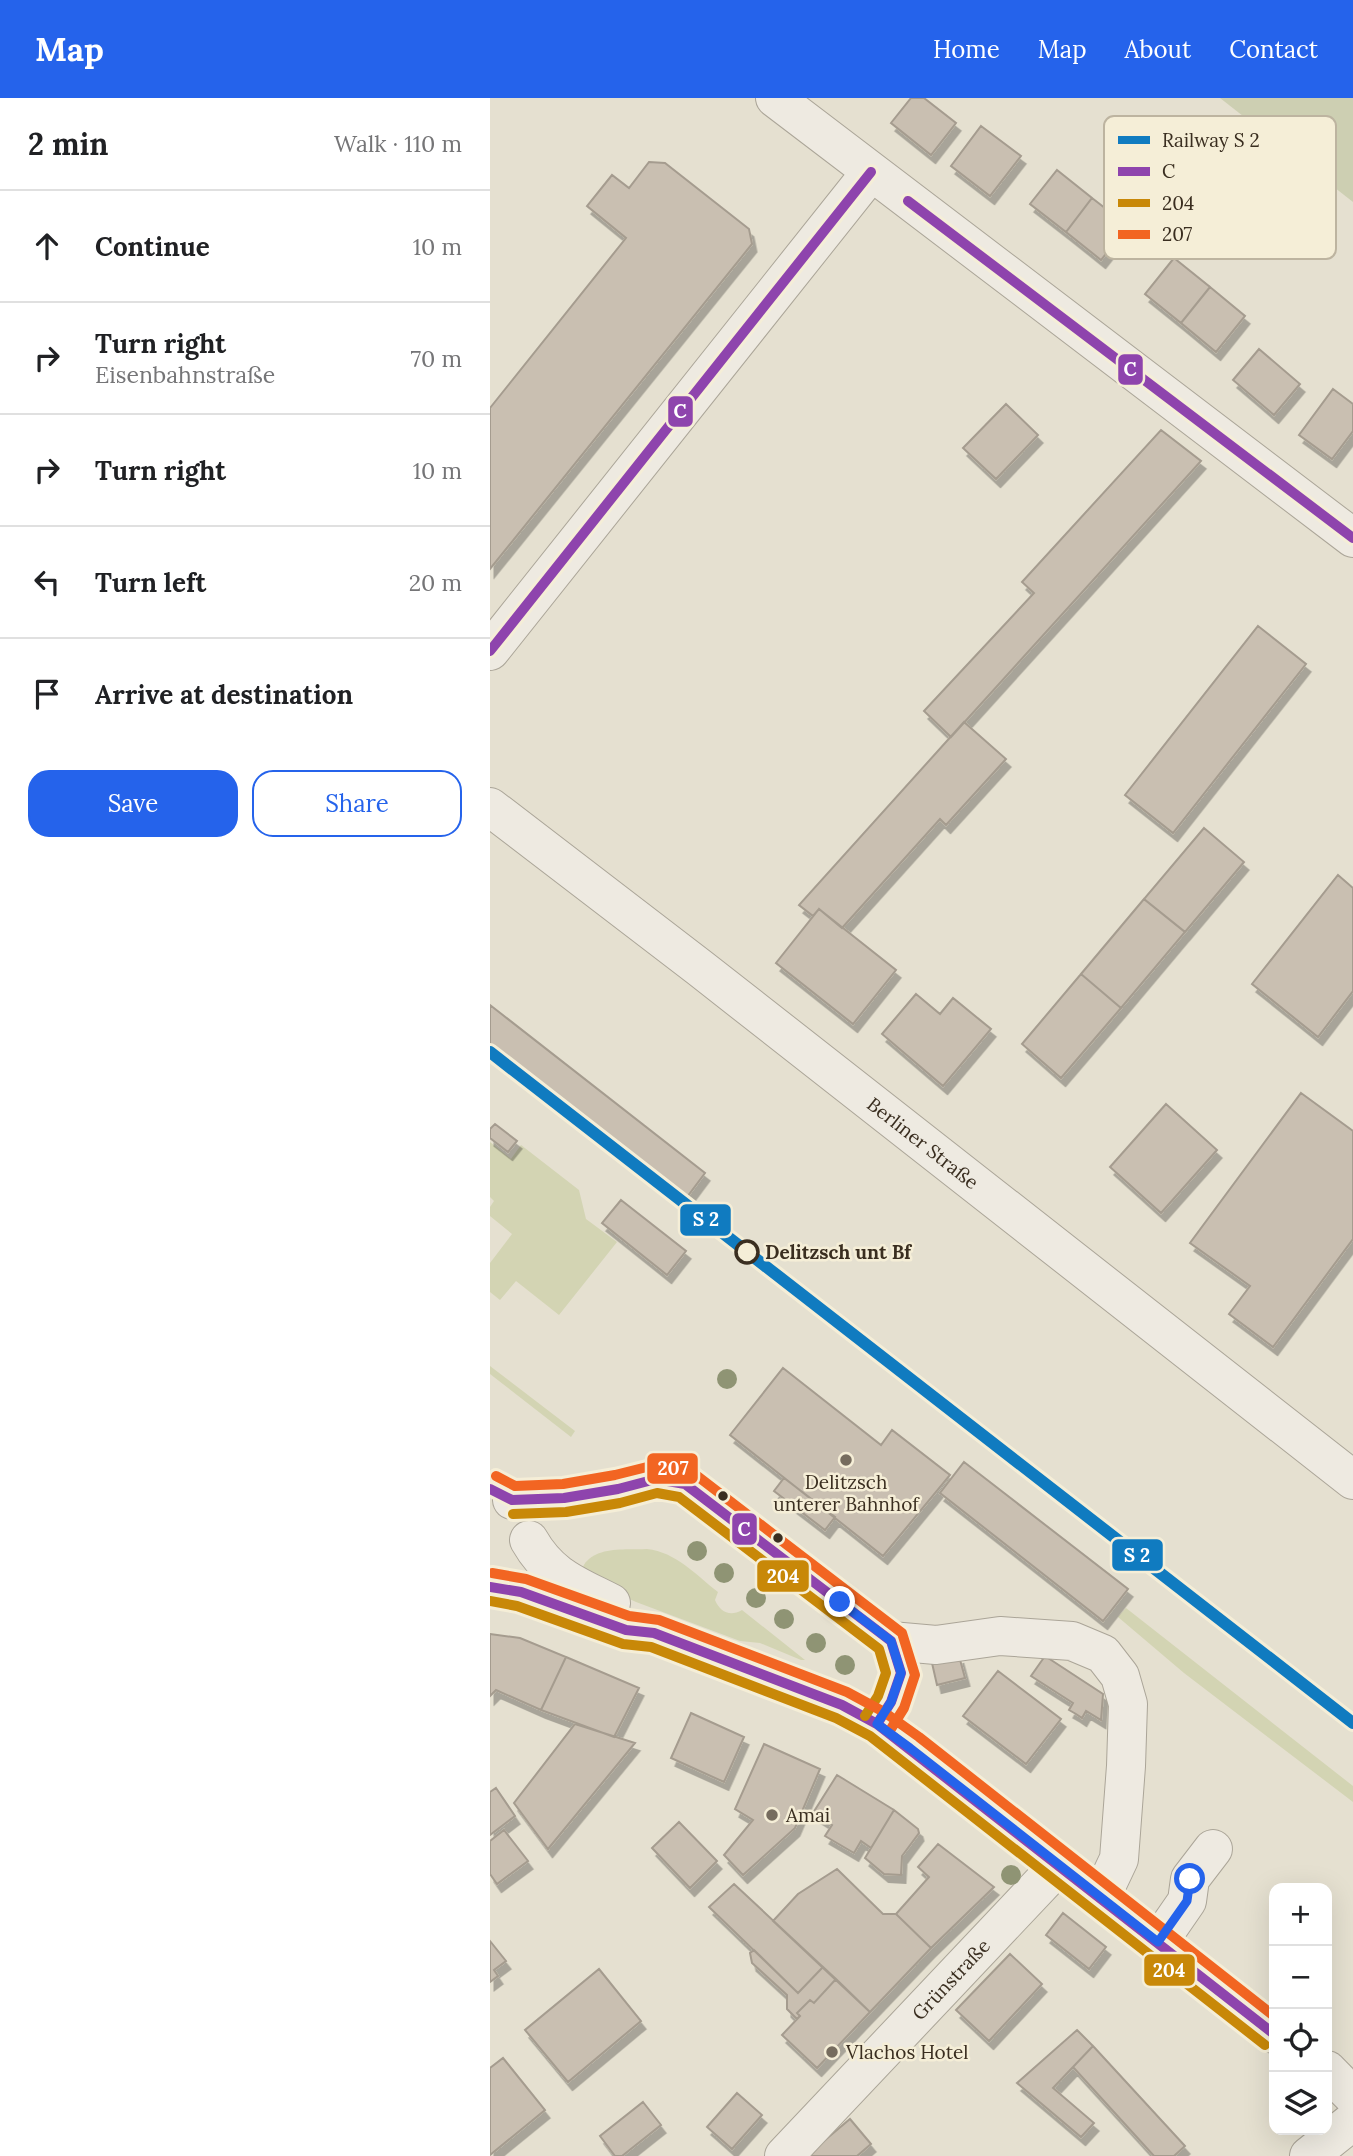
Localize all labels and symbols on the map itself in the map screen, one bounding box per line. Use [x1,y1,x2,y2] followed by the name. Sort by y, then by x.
[1104,116,1336,259] legend
[1162,128,1260,152] text: Railway S 2
[1162,159,1175,183] text: C
[1162,191,1194,215] text: 204
[1162,222,1193,246] text: 207
[1117,353,1144,386] line badge: C
[1123,357,1137,381] text: C
[667,395,694,428] line badge: C
[673,399,687,423] text: C
[862,1092,984,1194] street label: Berliner Straße
[679,1203,732,1237] line badge: S 2
[693,1207,719,1231] text: S 2
[735,1240,759,1264] marker: Delitzsch unt Bf
[765,1240,913,1264] place label: Delitzsch unt Bf
[646,1452,699,1485] line badge: 207
[838,1452,854,1468] marker: Delitzsch unterer Bahnhof
[657,1456,689,1480] text: 207
[773,1470,920,1516] place label: Delitzsch unterer Bahnhof
[716,1489,730,1503] unlabelled marker
[731,1512,758,1546] line badge: C
[737,1517,751,1541] text: C
[771,1531,785,1545] unlabelled marker
[1111,1538,1164,1572] line badge: S 2
[1124,1543,1150,1567] text: S 2
[756,1559,810,1593] line badge: 204
[767,1564,799,1588] text: 204
[824,1586,855,1617] route end
[785,1803,830,1827] place label: Amai
[764,1807,780,1823] marker: Amai
[1174,1863,1205,1894] route start
[907,1934,995,2025] street label: Grünstraße
[1143,1953,1196,1987] line badge: 204
[1153,1958,1185,1982] text: 204
[845,2040,969,2064] place label: Vlachos Hotel
[824,2044,840,2060] marker: Vlachos Hotel

